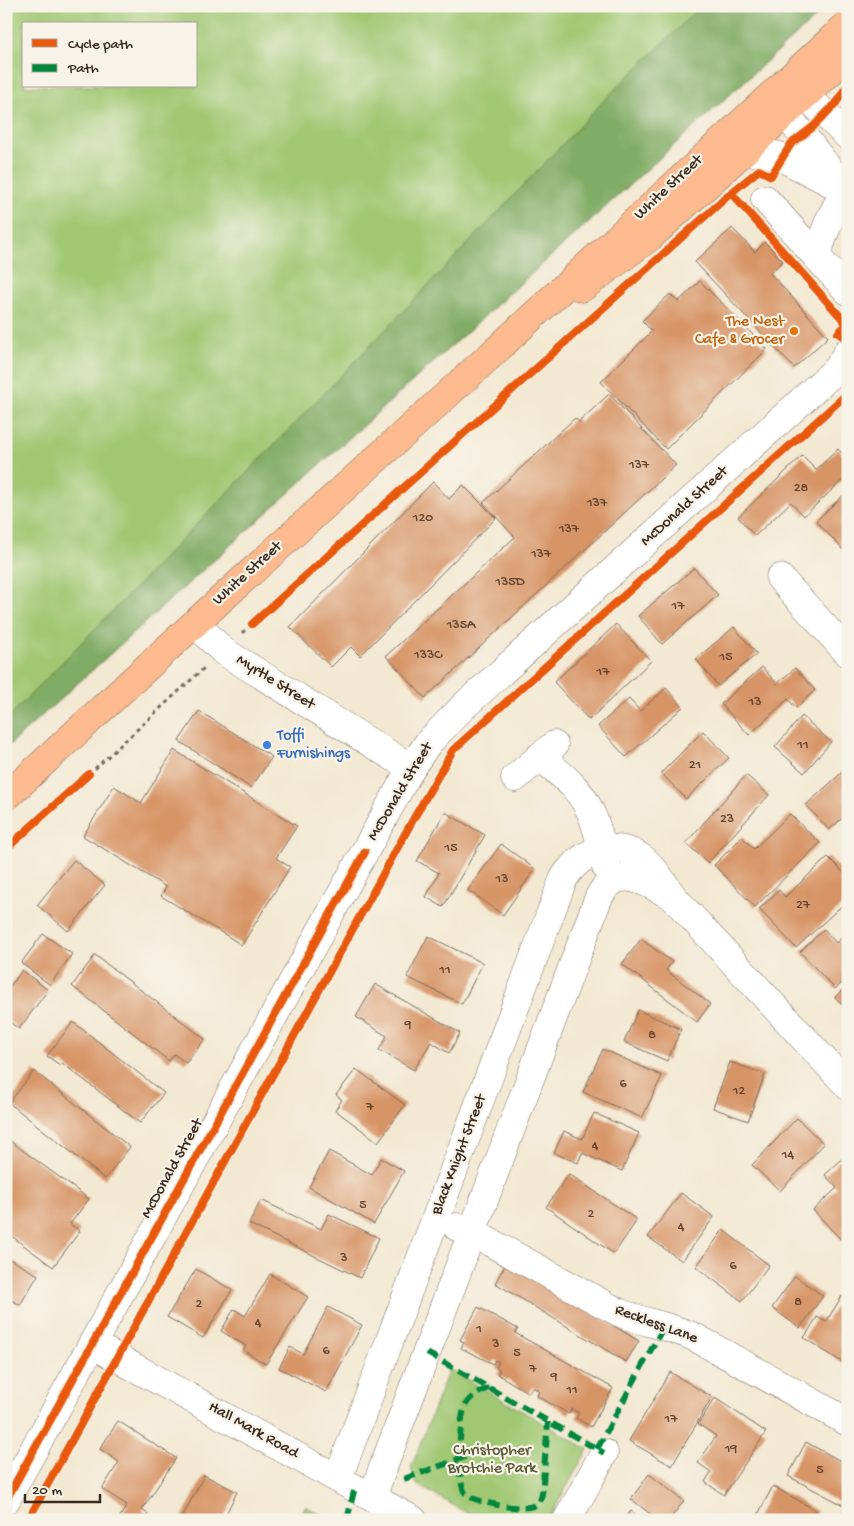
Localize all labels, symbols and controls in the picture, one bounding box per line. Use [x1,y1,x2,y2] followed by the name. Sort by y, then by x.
[22,22,198,88] legend
[68,36,133,54] text: Cycle path
[67,60,99,78] text: Path
[631,150,708,225] street label: White Street
[695,313,785,350] place label: The Nest Cafe & Grocer
[788,325,800,337] marker: The Nest Cafe & Grocer
[628,457,650,474] house number: 137
[637,462,734,551] street label: McDonald Street
[794,480,809,497] house number: 28
[586,495,608,512] house number: 137
[412,510,433,527] house number: 120
[558,521,580,538] house number: 137
[209,537,288,610] street label: White Street
[530,546,552,563] house number: 137
[494,574,526,591] house number: 135D
[671,598,685,615] house number: 17
[446,617,476,634] house number: 135A
[413,647,443,664] house number: 133C
[718,649,733,666] house number: 15
[232,651,319,716] street label: Myrtle Street
[596,664,610,681] house number: 17
[748,694,761,711] house number: 13
[276,727,351,764] place label: Toffi Furnishings
[796,737,809,754] house number: 11
[364,738,439,845] street label: McDonald Street
[261,739,273,751] marker: Toffi Furnishings
[689,757,701,774] house number: 21
[720,811,734,828] house number: 23
[443,840,458,857] house number: 15
[495,871,508,888] house number: 13
[796,897,811,914] house number: 27
[438,962,451,979] house number: 11
[403,1017,412,1034] house number: 9
[648,1027,656,1044] house number: 8
[619,1076,627,1093] house number: 6
[732,1083,745,1100] house number: 12
[428,1091,492,1219] street label: Black Knight Street
[365,1099,374,1116] house number: 7
[138,1115,209,1222] street label: McDonald Street
[592,1138,599,1155] house number: 4
[781,1147,795,1164] house number: 14
[359,1197,367,1214] house number: 5
[588,1206,595,1223] house number: 2
[678,1219,685,1236] house number: 4
[339,1250,348,1267] house number: 3
[729,1258,737,1275] house number: 6
[794,1294,802,1311] house number: 8
[196,1296,203,1313] house number: 2
[612,1301,701,1349] street label: Reckless Lane
[255,1315,262,1332] house number: 4
[475,1321,482,1338] house number: 1
[491,1336,500,1353] house number: 3
[322,1343,330,1360] house number: 6
[513,1345,521,1362] house number: 5
[528,1361,537,1378] house number: 7
[549,1369,558,1386] house number: 9
[565,1382,578,1399] house number: 11
[204,1398,303,1464] street label: Hall Mark Road
[664,1411,678,1428] house number: 17
[724,1441,737,1458] house number: 19
[447,1442,538,1479] park label: Christopher Brotchie Park
[816,1462,824,1479] house number: 5
[25,1471,100,1503] scale bar
[32,1482,62,1500] text: 20 m

